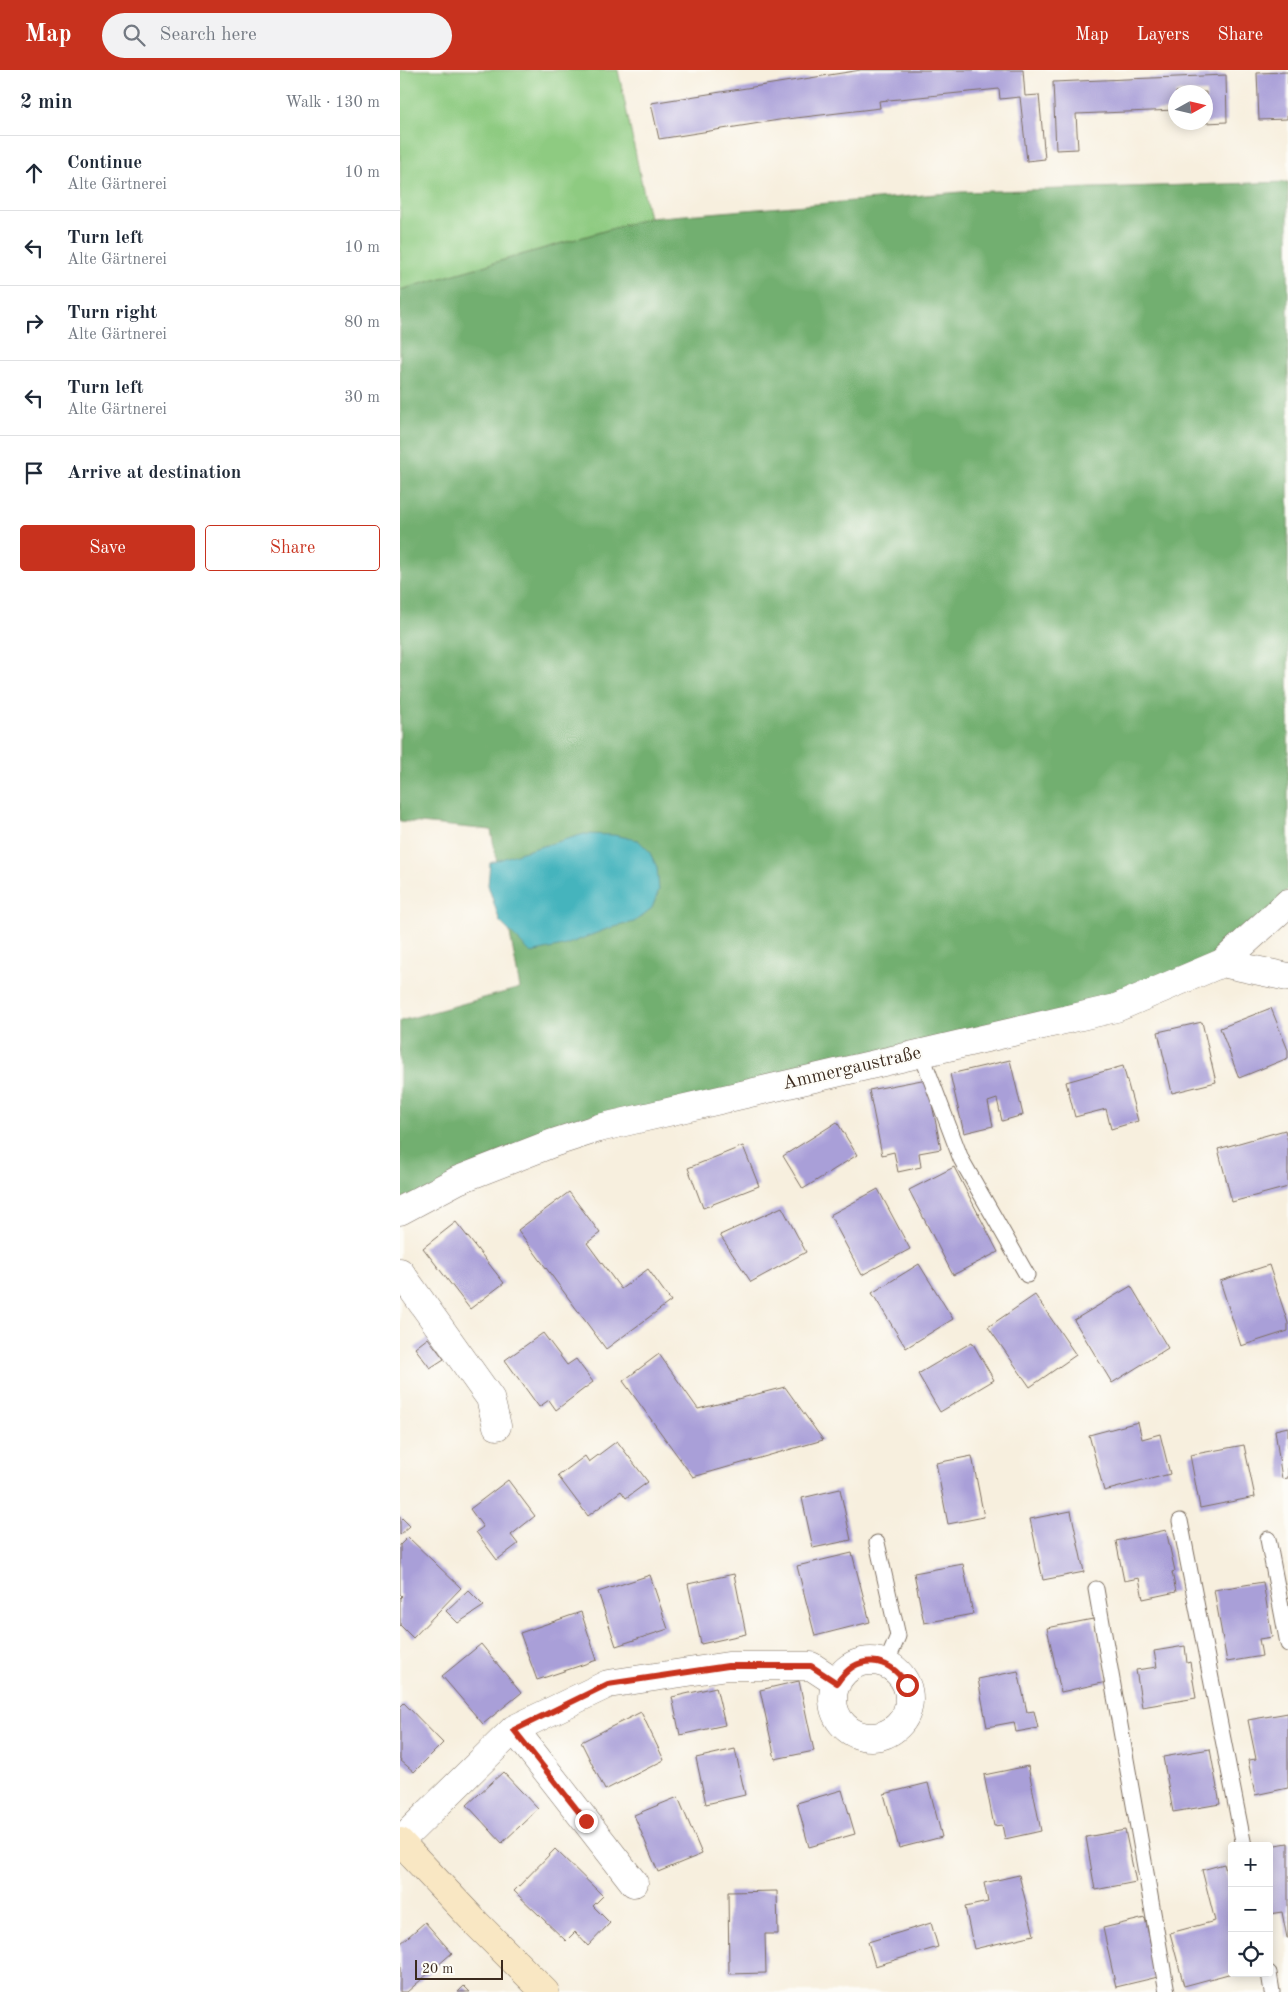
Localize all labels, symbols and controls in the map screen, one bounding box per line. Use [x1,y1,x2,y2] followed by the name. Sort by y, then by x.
[102,13,452,58] search box
[120,21,148,49] icon: search
[25,23,72,47] text: Map
[160,26,257,45] text: Search here
[1075,26,1109,44] text: Map
[1137,26,1189,44] text: Layers
[1217,26,1263,44] text: Share
[1168,85,1213,130] north arrow
[20,92,73,113] text: 2 min
[285,95,380,111] text: Walk · 130 m
[67,154,142,173] text: Continue
[20,159,48,187] icon: ahead
[344,165,380,181] text: 10 m
[67,177,167,193] text: Alte Gärtnerei
[67,229,144,248] text: Turn left
[20,234,48,262] icon: left
[344,240,380,256] text: 10 m
[67,252,167,268] text: Alte Gärtnerei
[67,304,157,323] text: Turn right
[20,309,48,337] icon: right
[344,315,380,331] text: 80 m
[67,327,167,343] text: Alte Gärtnerei
[67,379,144,398] text: Turn left
[20,384,48,412] icon: left
[344,390,380,406] text: 30 m
[67,402,167,418] text: Alte Gärtnerei
[20,459,48,487] icon: arrive
[67,464,241,483] text: Arrive at destination
[20,525,195,571] button: Save
[205,525,380,571] button: Share
[781,1044,923,1094] street label: Ammergaustraße
[896,1674,919,1697] route start
[575,1810,598,1833] route end
[1228,1842,1273,1977] map controls
[1228,1842,1273,1887] button: +
[1228,1887,1273,1932] button: −
[1228,1932,1273,1977] button: locate
[415,1957,502,1980] scale bar
[422,1962,453,1976] text: 20 m

